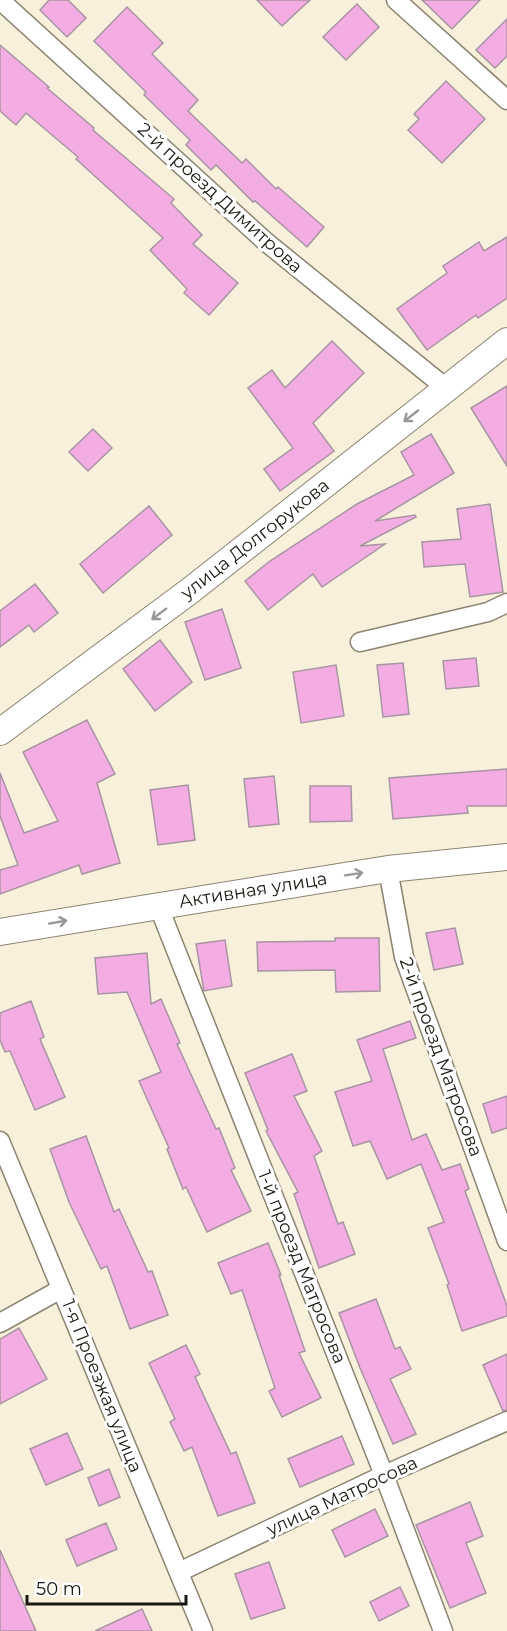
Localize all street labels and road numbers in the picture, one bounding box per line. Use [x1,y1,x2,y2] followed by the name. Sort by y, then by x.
[133,118,307,278] street label: 2-й проезд Димитрова
[176,474,334,604] street label: улица Долгорукова
[177,867,329,913] street label: Активная улица
[395,954,487,1160] street label: 2-й проезд Матросова
[253,1167,351,1367] street label: 1-й проезд Матросова
[57,1296,147,1476] street label: 1-я Проезжая улица
[262,1451,421,1541] street label: улица Матросова

